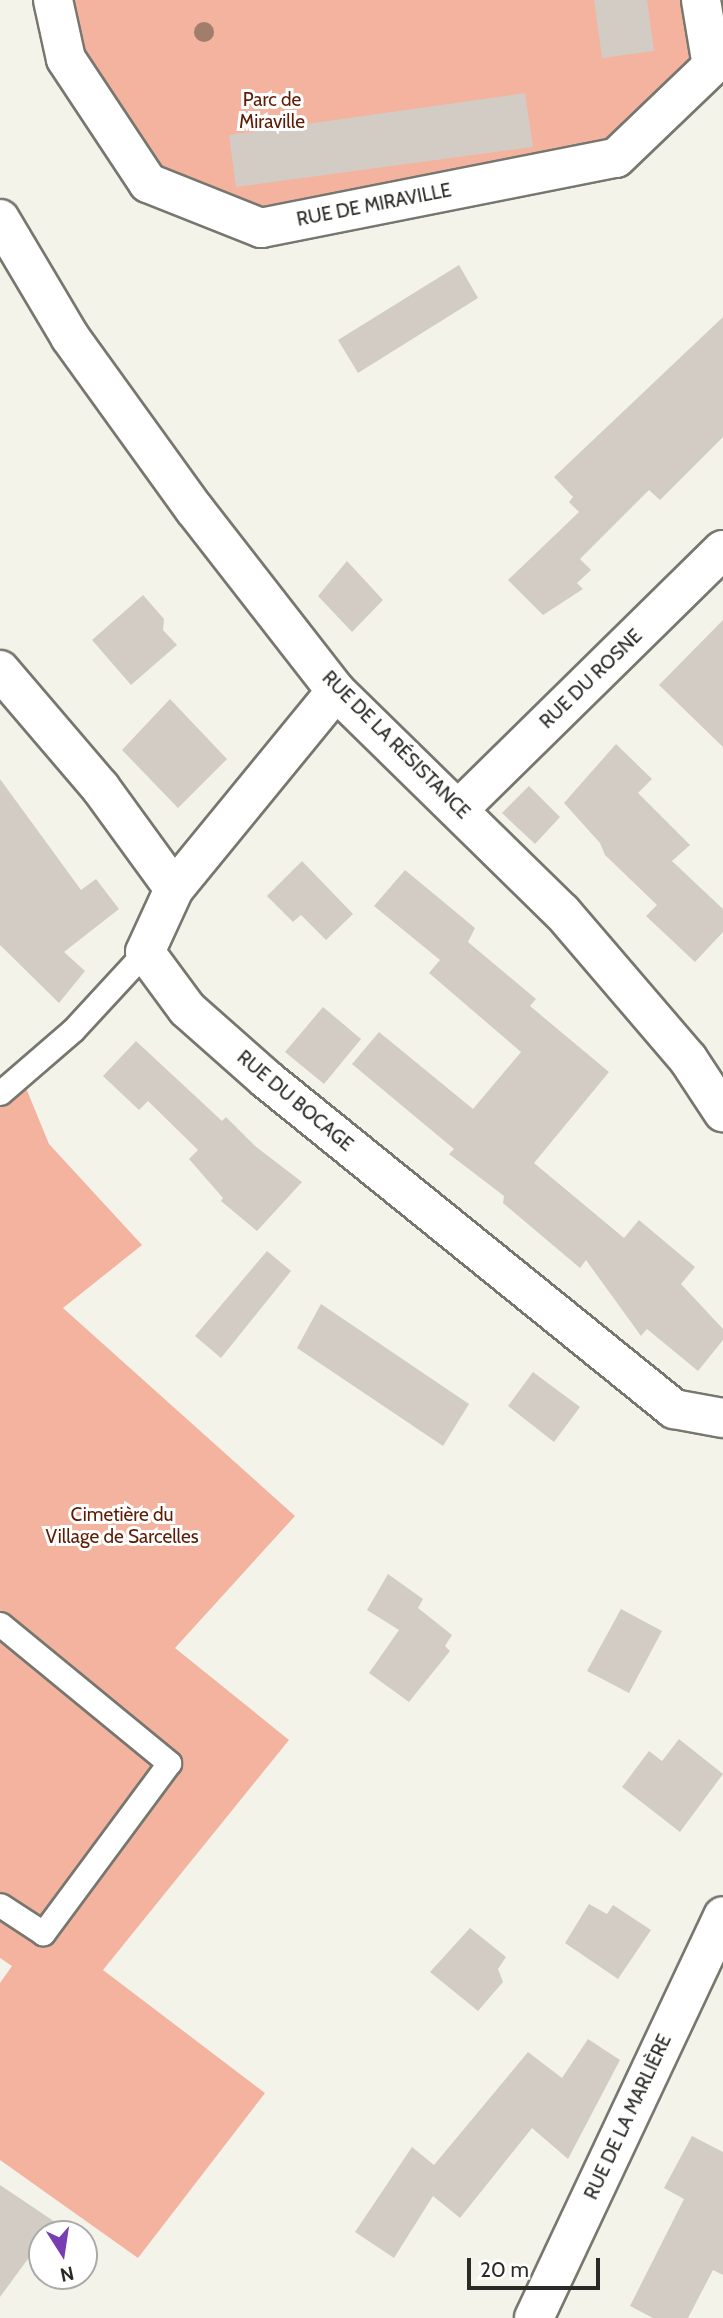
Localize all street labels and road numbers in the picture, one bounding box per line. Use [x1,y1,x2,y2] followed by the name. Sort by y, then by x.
[295,179,453,231] street label: RUE DE MIRAVILLE
[535,625,647,733] street label: RUE DU ROSNE
[317,666,475,824] street label: RUE DE LA RÉSISTANCE
[232,1046,358,1156] street label: RUE DU BOCAGE
[580,2031,676,2203] street label: RUE DE LA MARLIÈRE

